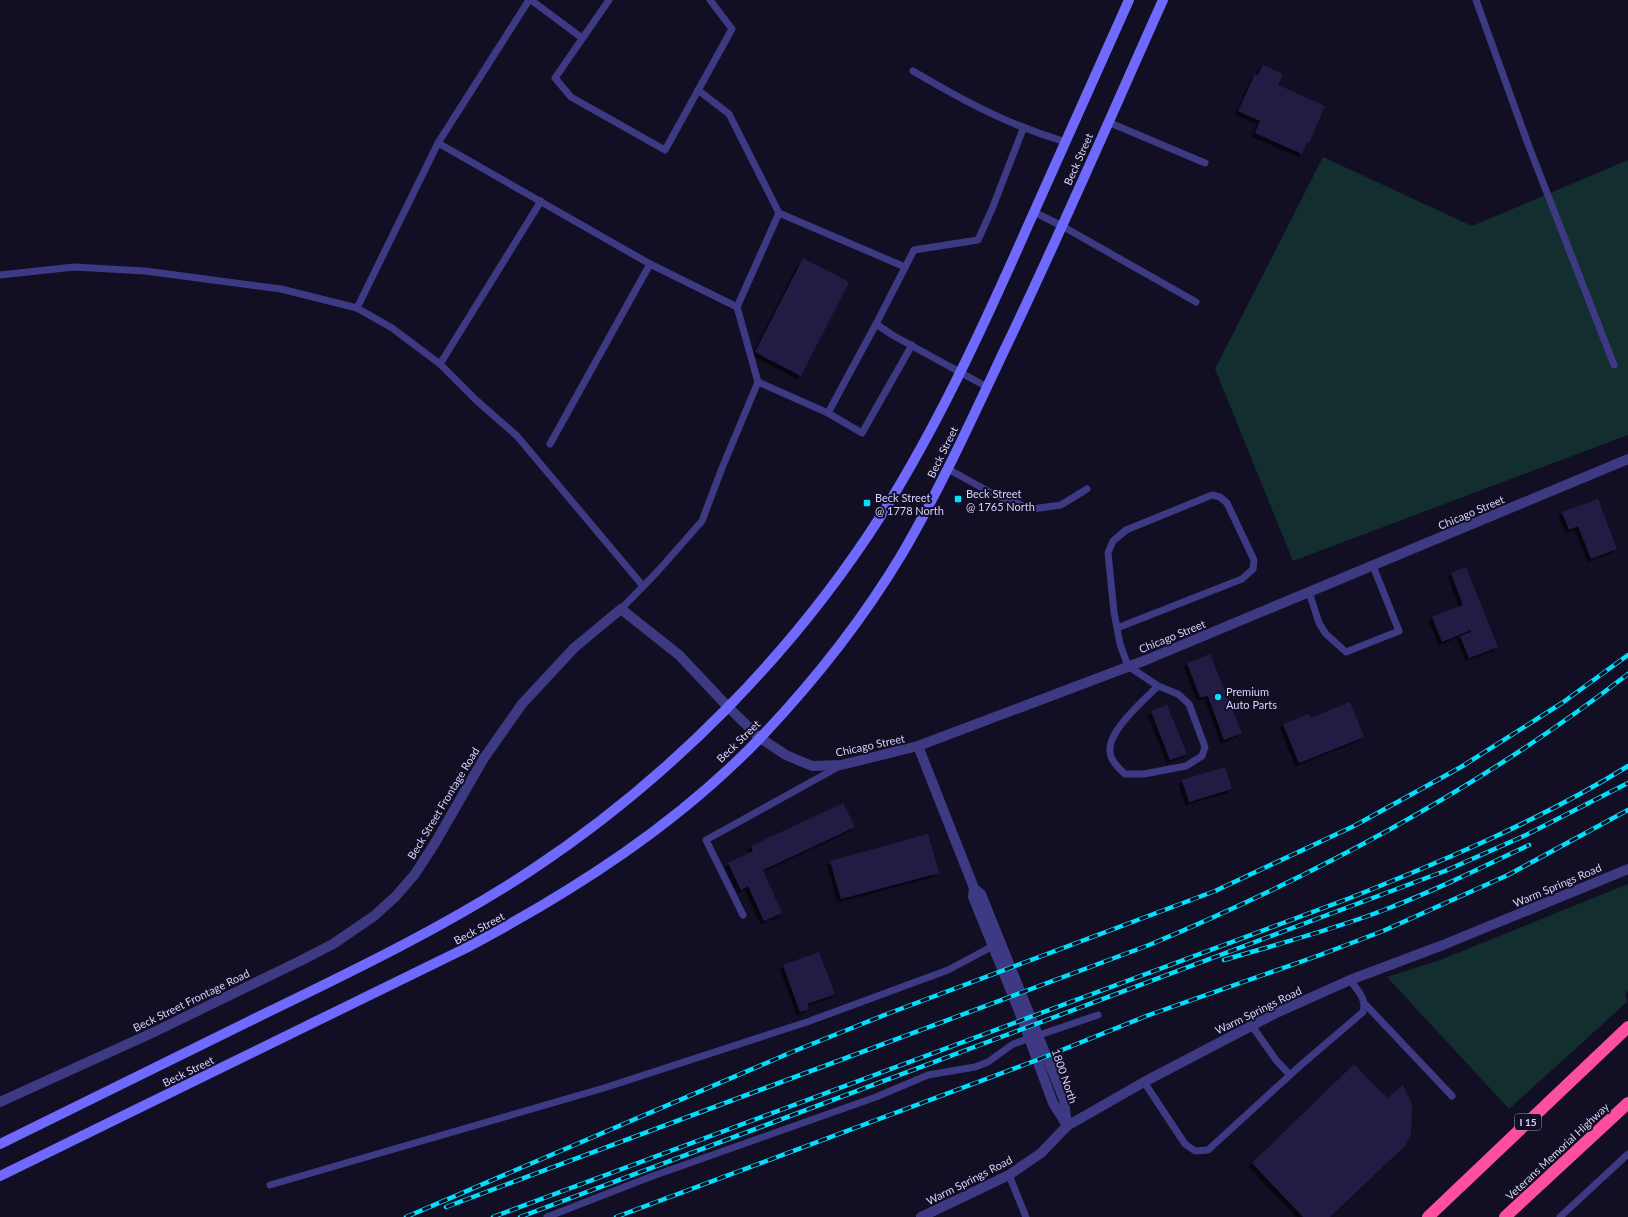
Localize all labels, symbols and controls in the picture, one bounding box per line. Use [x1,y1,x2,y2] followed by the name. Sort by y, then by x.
[1061,131,1095,187] street label: Beck Street
[924,424,960,480] street label: Beck Street
[966,487,1035,513] place label: Beck Street @ 1765 North
[875,491,944,517] place label: Beck Street @ 1778 North
[1436,492,1506,532] street label: Chicago Street
[953,494,963,504] marker: Beck Street @ 1765 North
[862,498,872,508] marker: Beck Street @ 1778 North
[1137,617,1207,655] street label: Chicago Street
[1226,685,1277,711] place label: Premium Auto Parts
[1213,692,1223,702] marker: Premium Auto Parts
[714,717,762,765] street label: Beck Street
[834,731,906,759] street label: Chicago Street
[404,745,482,861] street label: Beck Street Frontage Road
[1511,861,1603,909] street label: Warm Springs Road
[451,909,507,947] street label: Beck Street
[131,966,251,1034] street label: Beck Street Frontage Road
[1213,983,1303,1037] street label: Warm Springs Road
[1050,1047,1080,1105] street label: 1800 North
[160,1053,216,1089] street label: Beck Street
[1503,1100,1611,1202] street label: Veterans Memorial Highway
[1515,1114,1541,1130] road number: I 15
[924,1153,1014,1207] street label: Warm Springs Road

